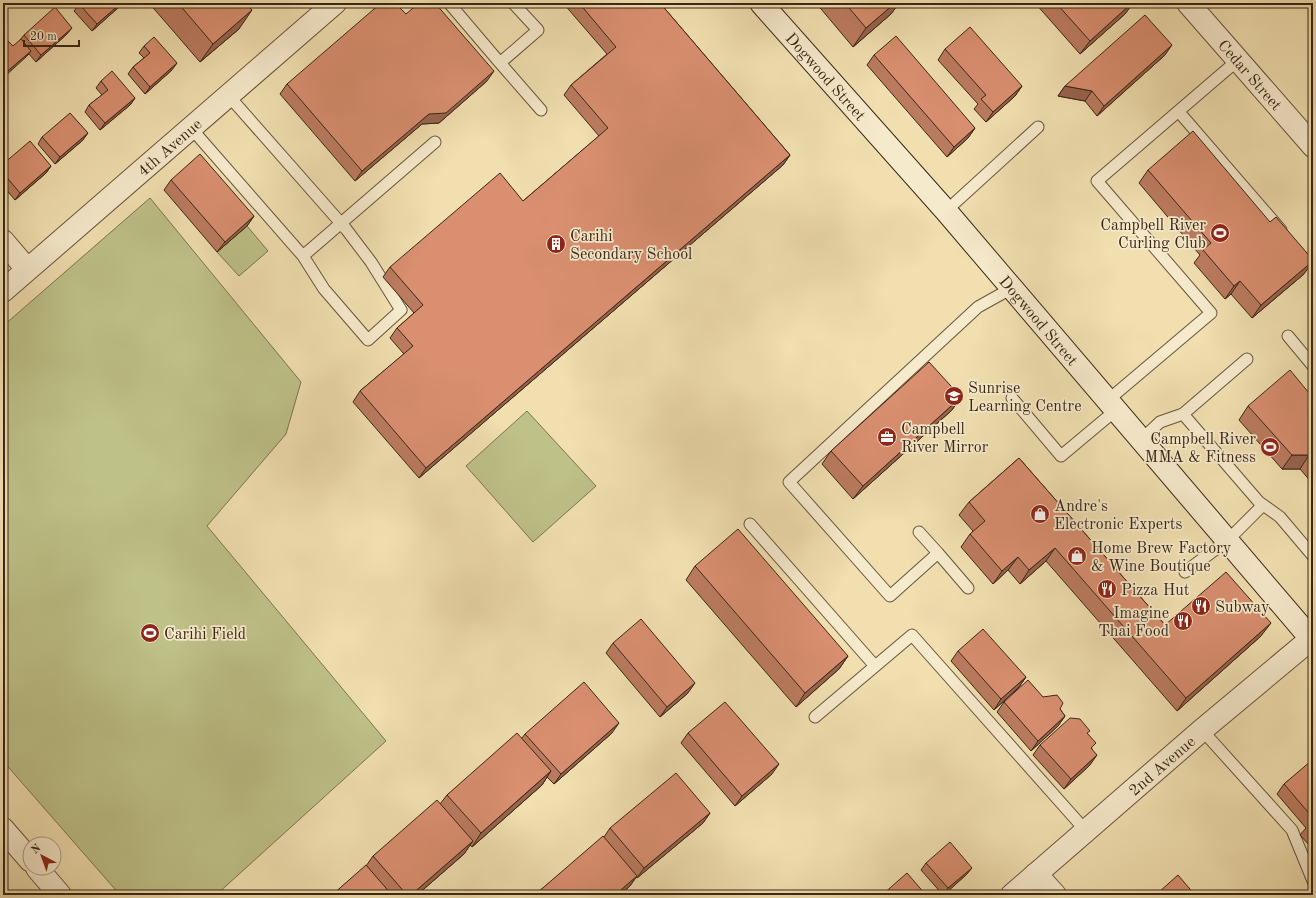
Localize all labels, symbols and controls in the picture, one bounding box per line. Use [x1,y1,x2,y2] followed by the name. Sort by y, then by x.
[24,22,79,48] scale bar
[781,30,868,125] street label: Dogwood Street
[30,31,57,43] text: 20 m
[1214,37,1284,114] street label: Cedar Street
[135,116,206,180] street label: 4th Avenue
[1100,218,1206,252] place label: Campbell River Curling Club
[1209,222,1231,244] sports icon: Campbell River Curling Club
[570,229,692,263] place label: Carihi Secondary School
[545,233,567,255] building icon: Carihi Secondary School
[995,274,1080,370] street label: Dogwood Street
[968,381,1082,415] place label: Sunrise Learning Centre
[943,385,965,407] school or university icon: Sunrise Learning Centre
[901,422,989,456] place label: Campbell River Mirror
[876,426,898,448] office icon: Campbell River Mirror
[1145,432,1256,466] place label: Campbell River MMA & Fitness
[1259,436,1281,458] sports icon: Campbell River MMA & Fitness
[1054,499,1182,533] place label: Andre's Electronic Experts
[1029,503,1051,525] shop icon: Andre's Electronic Experts
[1091,541,1232,575] place label: Home Brew Factory & Wine Boutique
[1066,545,1088,567] shop icon: Home Brew Factory & Wine Boutique
[1096,578,1118,600] restaurant icon: Pizza Hut
[1121,583,1190,599] place label: Pizza Hut
[1190,595,1212,617] restaurant icon: Subway
[1215,600,1270,616] place label: Subway
[1098,606,1169,640] place label: Imagine Thai Food
[1172,610,1194,632] restaurant icon: Imagine Thai Food
[139,622,161,644] sports icon: Carihi Field
[164,627,246,643] place label: Carihi Field
[1127,734,1199,799] street label: 2nd Avenue
[22,836,62,876] north arrow
[30,842,44,856] text: N

